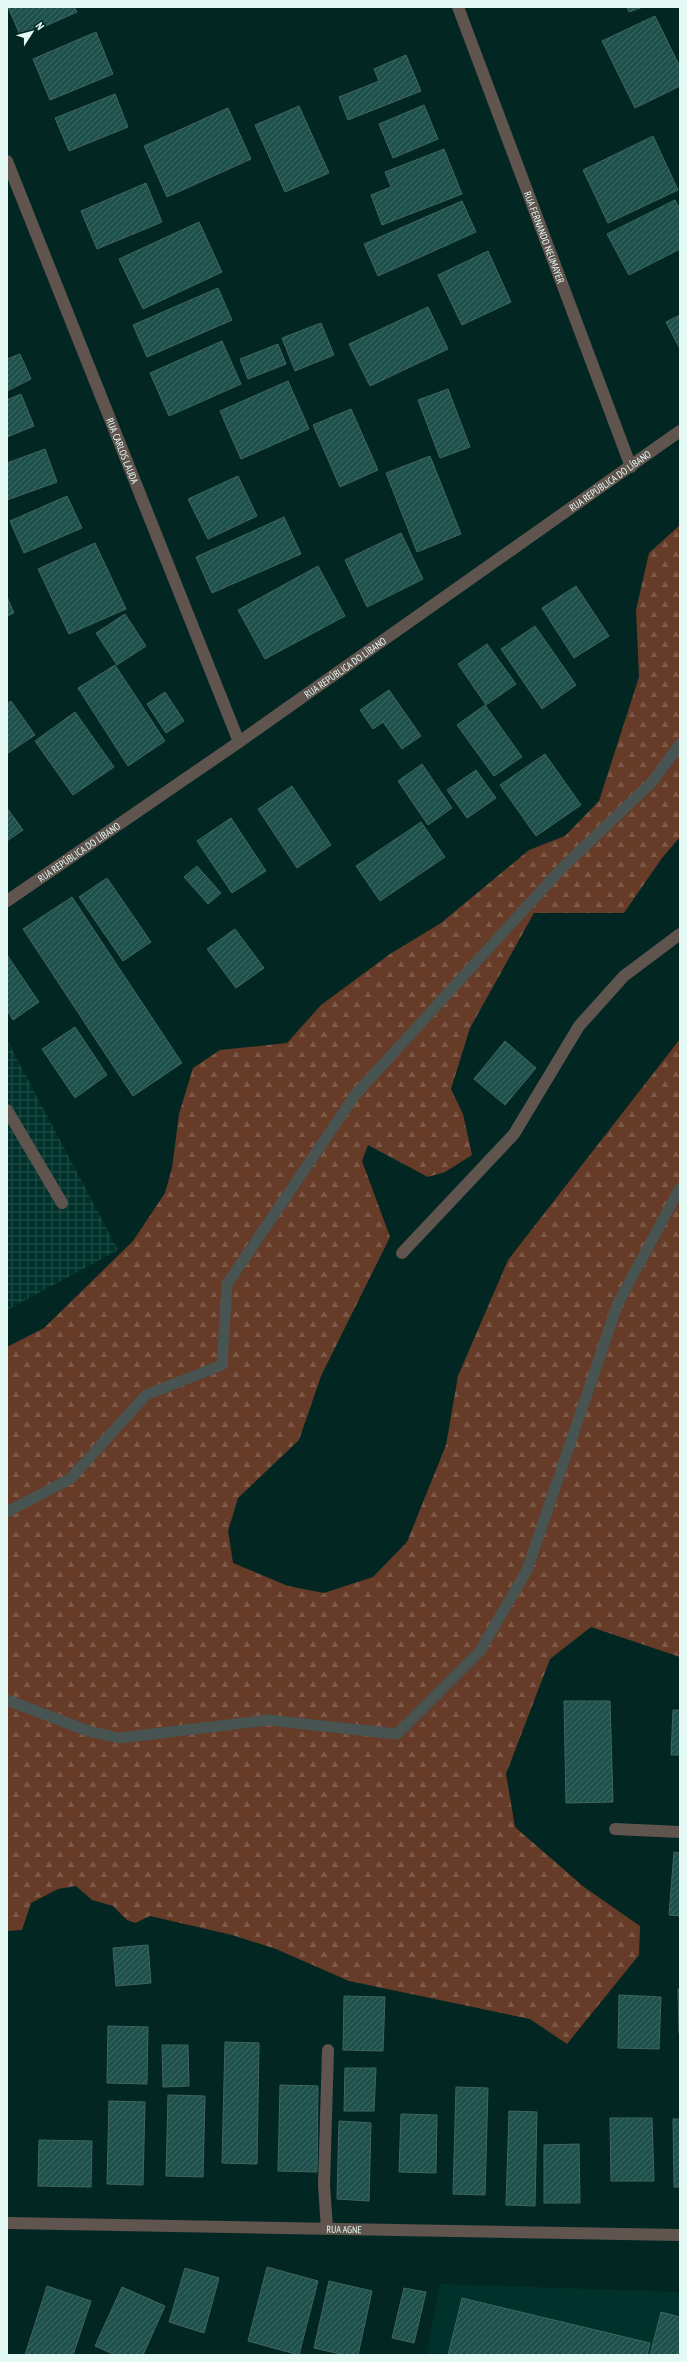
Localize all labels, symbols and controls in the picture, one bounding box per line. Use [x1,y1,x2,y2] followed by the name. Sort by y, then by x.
[12,12,52,52] north arrow
[33,20,48,33] text: N
[521,190,567,285] street label: RUA FERNANDO NEUMAYER
[103,416,141,486] street label: RUA CARLOS LAUDA
[567,447,654,514] street label: RUA REPÚBLICA DO LÍBANO
[302,634,389,701] street label: RUA REPÚBLICA DO LÍBANO
[35,819,123,885] street label: RUA REPÚBLICA DO LÍBANO
[326,2223,362,2236] street label: RUA AGNE

